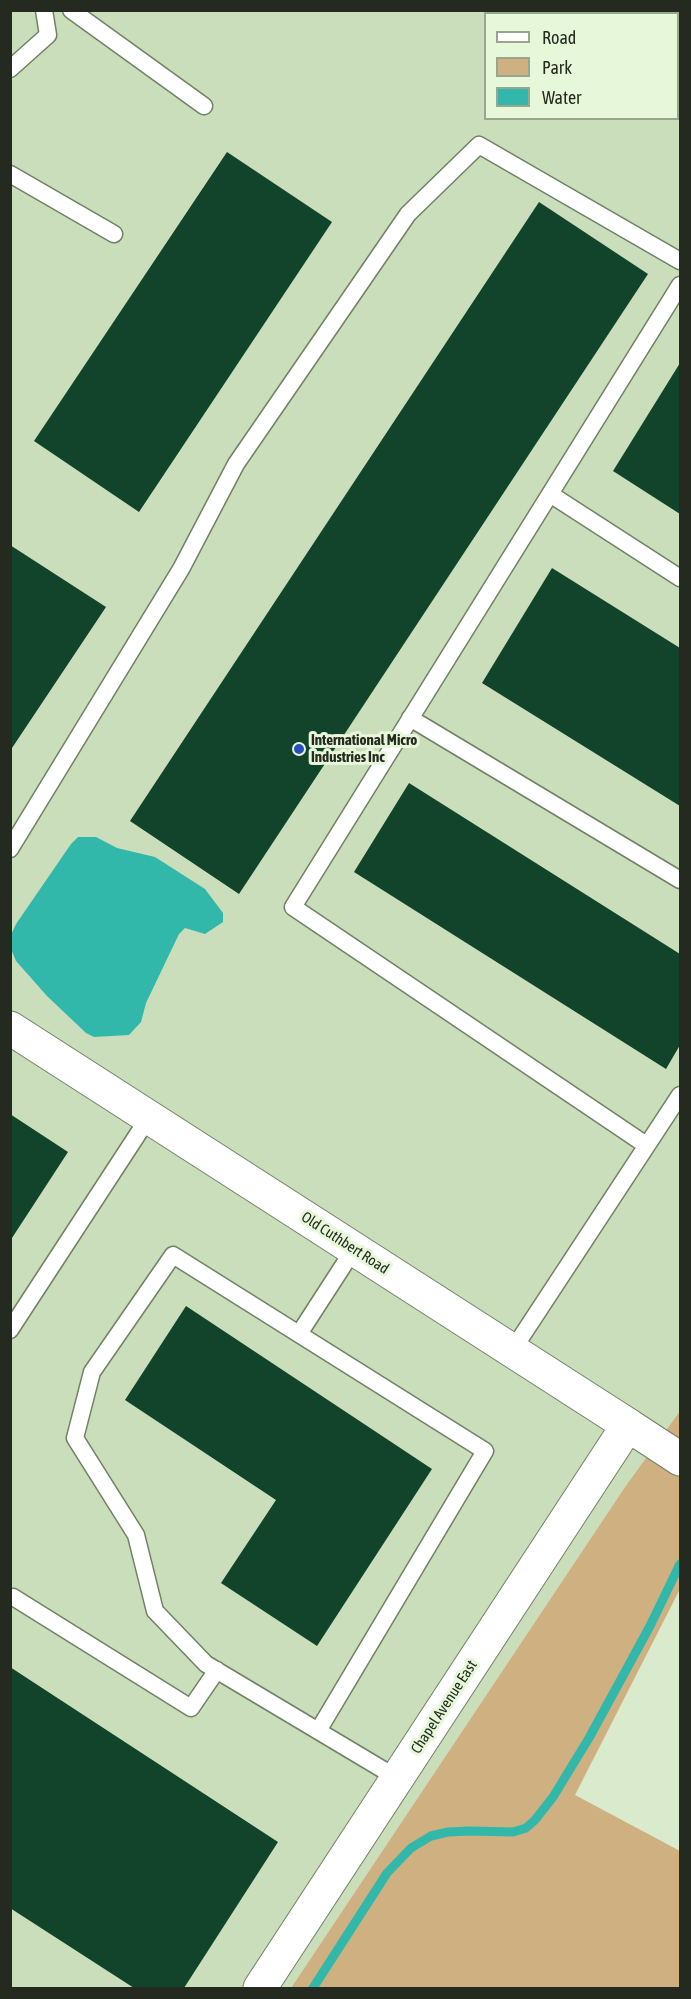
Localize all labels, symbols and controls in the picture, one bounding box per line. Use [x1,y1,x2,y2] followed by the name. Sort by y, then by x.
[484,12,679,120] legend
[542,27,576,48] text: Road
[542,57,572,78] text: Park
[542,87,581,108] text: Water
[311,731,417,766] place label: International Micro Industries Inc
[292,742,306,756] marker: International Micro Industries Inc
[298,1208,392,1278] street label: Old Cuthbert Road
[407,1657,481,1757] street label: Chapel Avenue East

